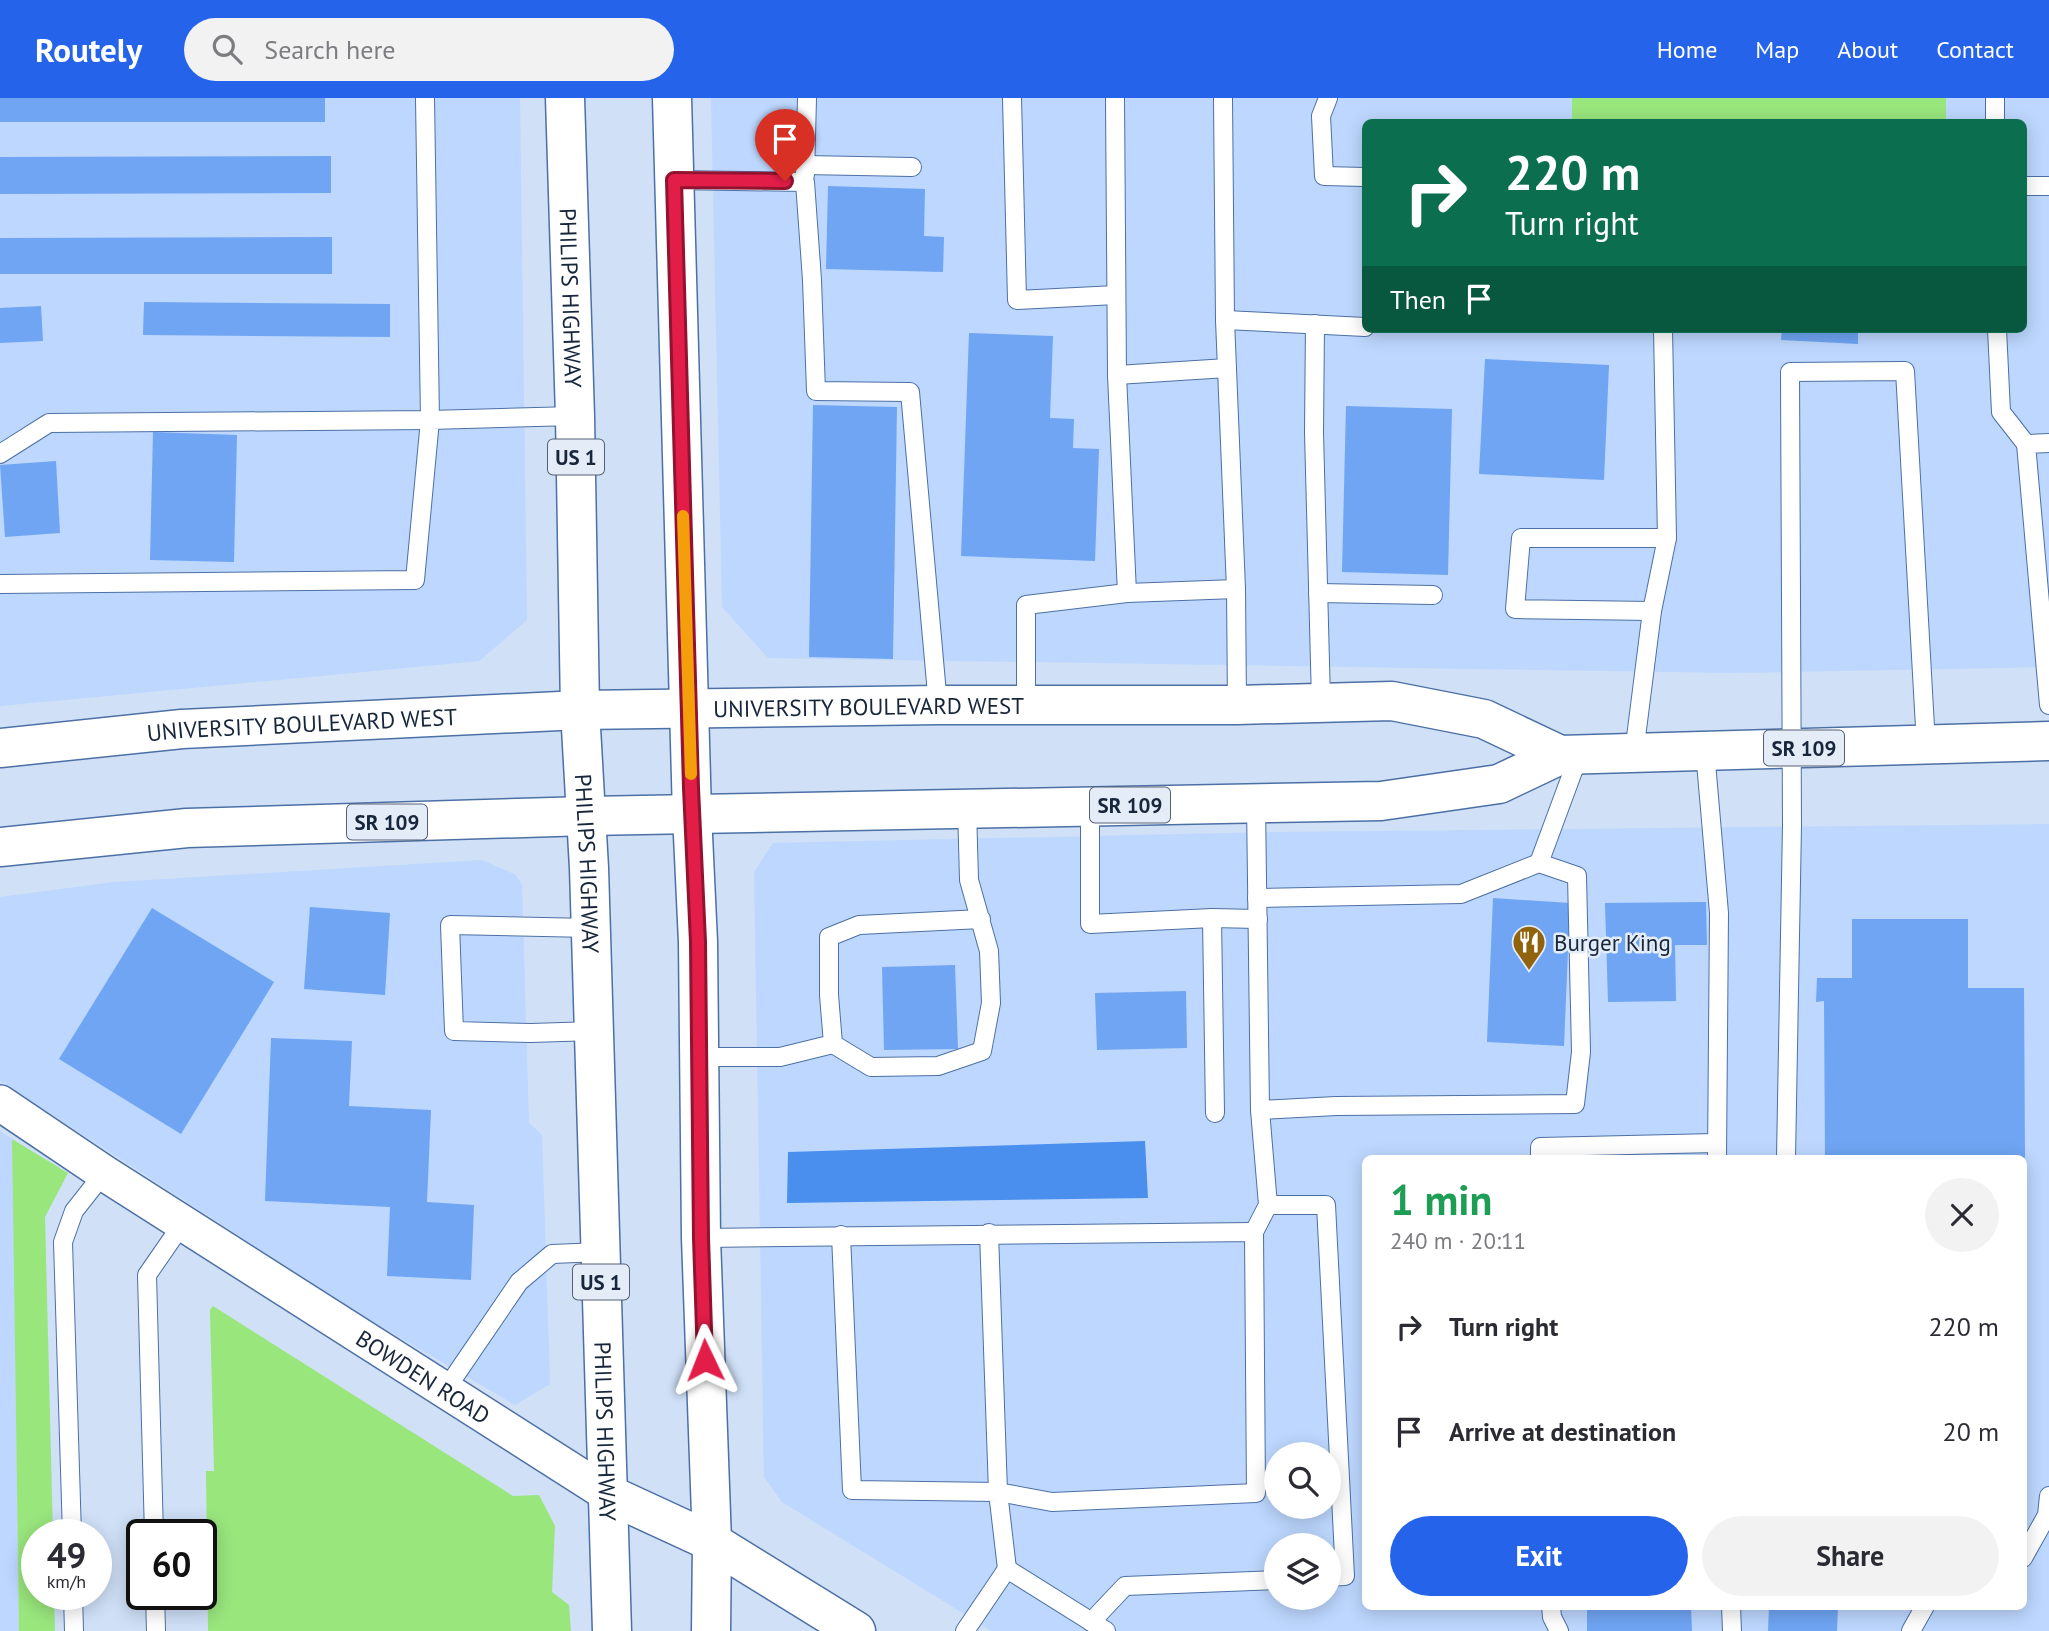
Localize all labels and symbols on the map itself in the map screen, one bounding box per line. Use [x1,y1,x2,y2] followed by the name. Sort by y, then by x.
[755,109,815,181] pin
[554,208,589,388] street label: PHILIPS HIGHWAY
[548,440,604,474] road number: US 1
[713,691,1024,723] street label: UNIVERSITY BOULEVARD WEST
[145,701,458,747] street label: UNIVERSITY BOULEVARD WEST
[1764,730,1844,766] road number: SR 109
[569,773,606,954] street label: PHILIPS HIGHWAY
[1090,788,1170,822] road number: SR 109
[347,804,427,840] road number: SR 109
[1510,923,1548,972] restaurant icon: Burger King
[1554,928,1671,957] place label: Burger King
[573,1264,629,1300] road number: US 1
[351,1323,496,1430] street label: BOWDEN ROAD
[668,1323,742,1397] position arrow
[589,1341,623,1522] street label: PHILIPS HIGHWAY
[126,1519,217,1610] speed limit sign: 60

